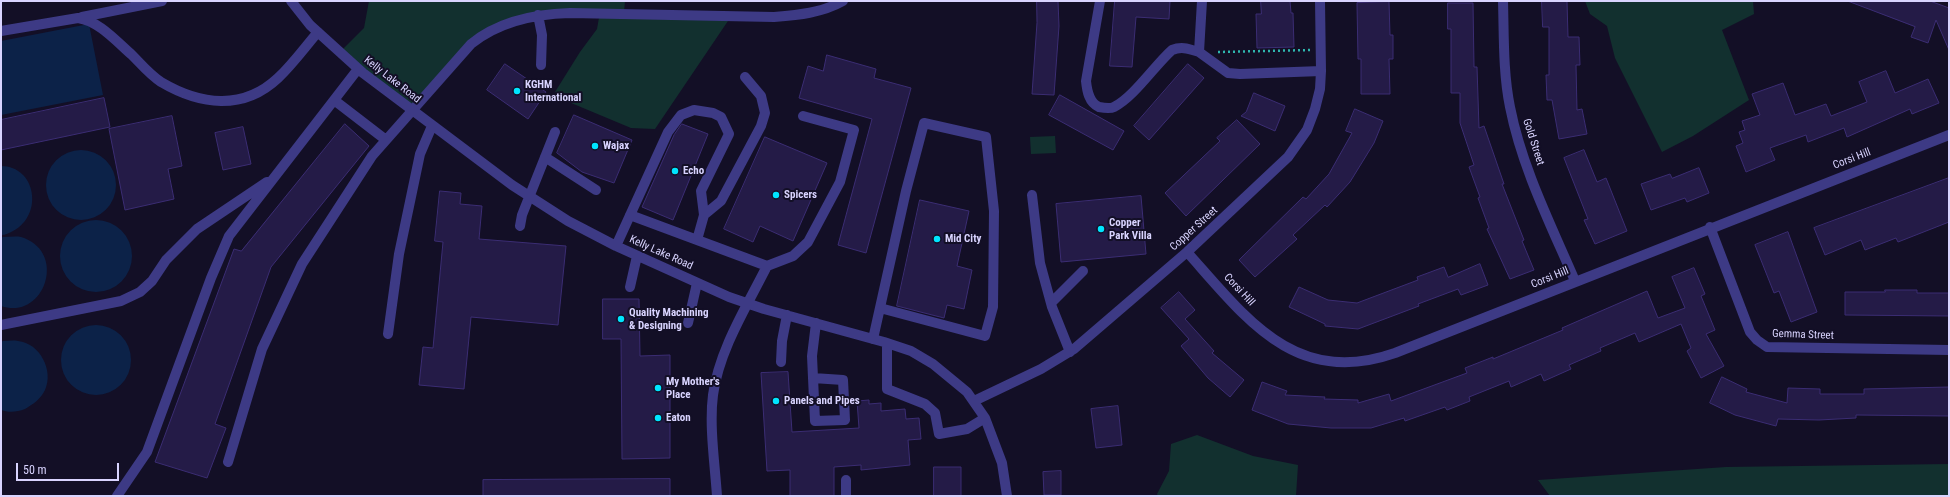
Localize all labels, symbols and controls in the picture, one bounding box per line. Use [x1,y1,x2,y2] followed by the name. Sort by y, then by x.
[361,54,423,106] street label: Kelly Lake Road
[525,78,581,104] place label: KGHM International
[512,86,522,96] marker: KGHM International
[1519,117,1547,167] street label: Gold Street
[603,139,629,153] place label: Wajax
[590,141,600,151] marker: Wajax
[1831,146,1873,172] street label: Corsi Hill
[683,164,704,178] place label: Echo
[670,166,680,176] marker: Echo
[784,188,817,202] place label: Spicers
[771,190,781,200] marker: Spicers
[1168,204,1220,254] street label: Copper Street
[1109,216,1152,242] place label: Copper Park Villa
[1096,224,1106,234] marker: Copper Park Villa
[945,232,981,246] place label: Mid City
[627,233,695,273] street label: Kelly Lake Road
[932,234,942,244] marker: Mid City
[1529,264,1571,292] street label: Corsi Hill
[1221,271,1257,309] street label: Corsi Hill
[629,306,708,332] place label: Quality Machining & Designing
[616,314,626,324] marker: Quality Machining & Designing
[1772,327,1834,343] street label: Gemma Street
[666,375,720,401] place label: My Mother's Place
[653,383,663,393] marker: My Mother's Place
[784,394,860,408] place label: Panels and Pipes
[771,396,781,406] marker: Panels and Pipes
[666,411,691,425] place label: Eaton
[653,413,663,423] marker: Eaton
[18,455,121,481] scale bar
[23,463,47,477] text: 50 m

